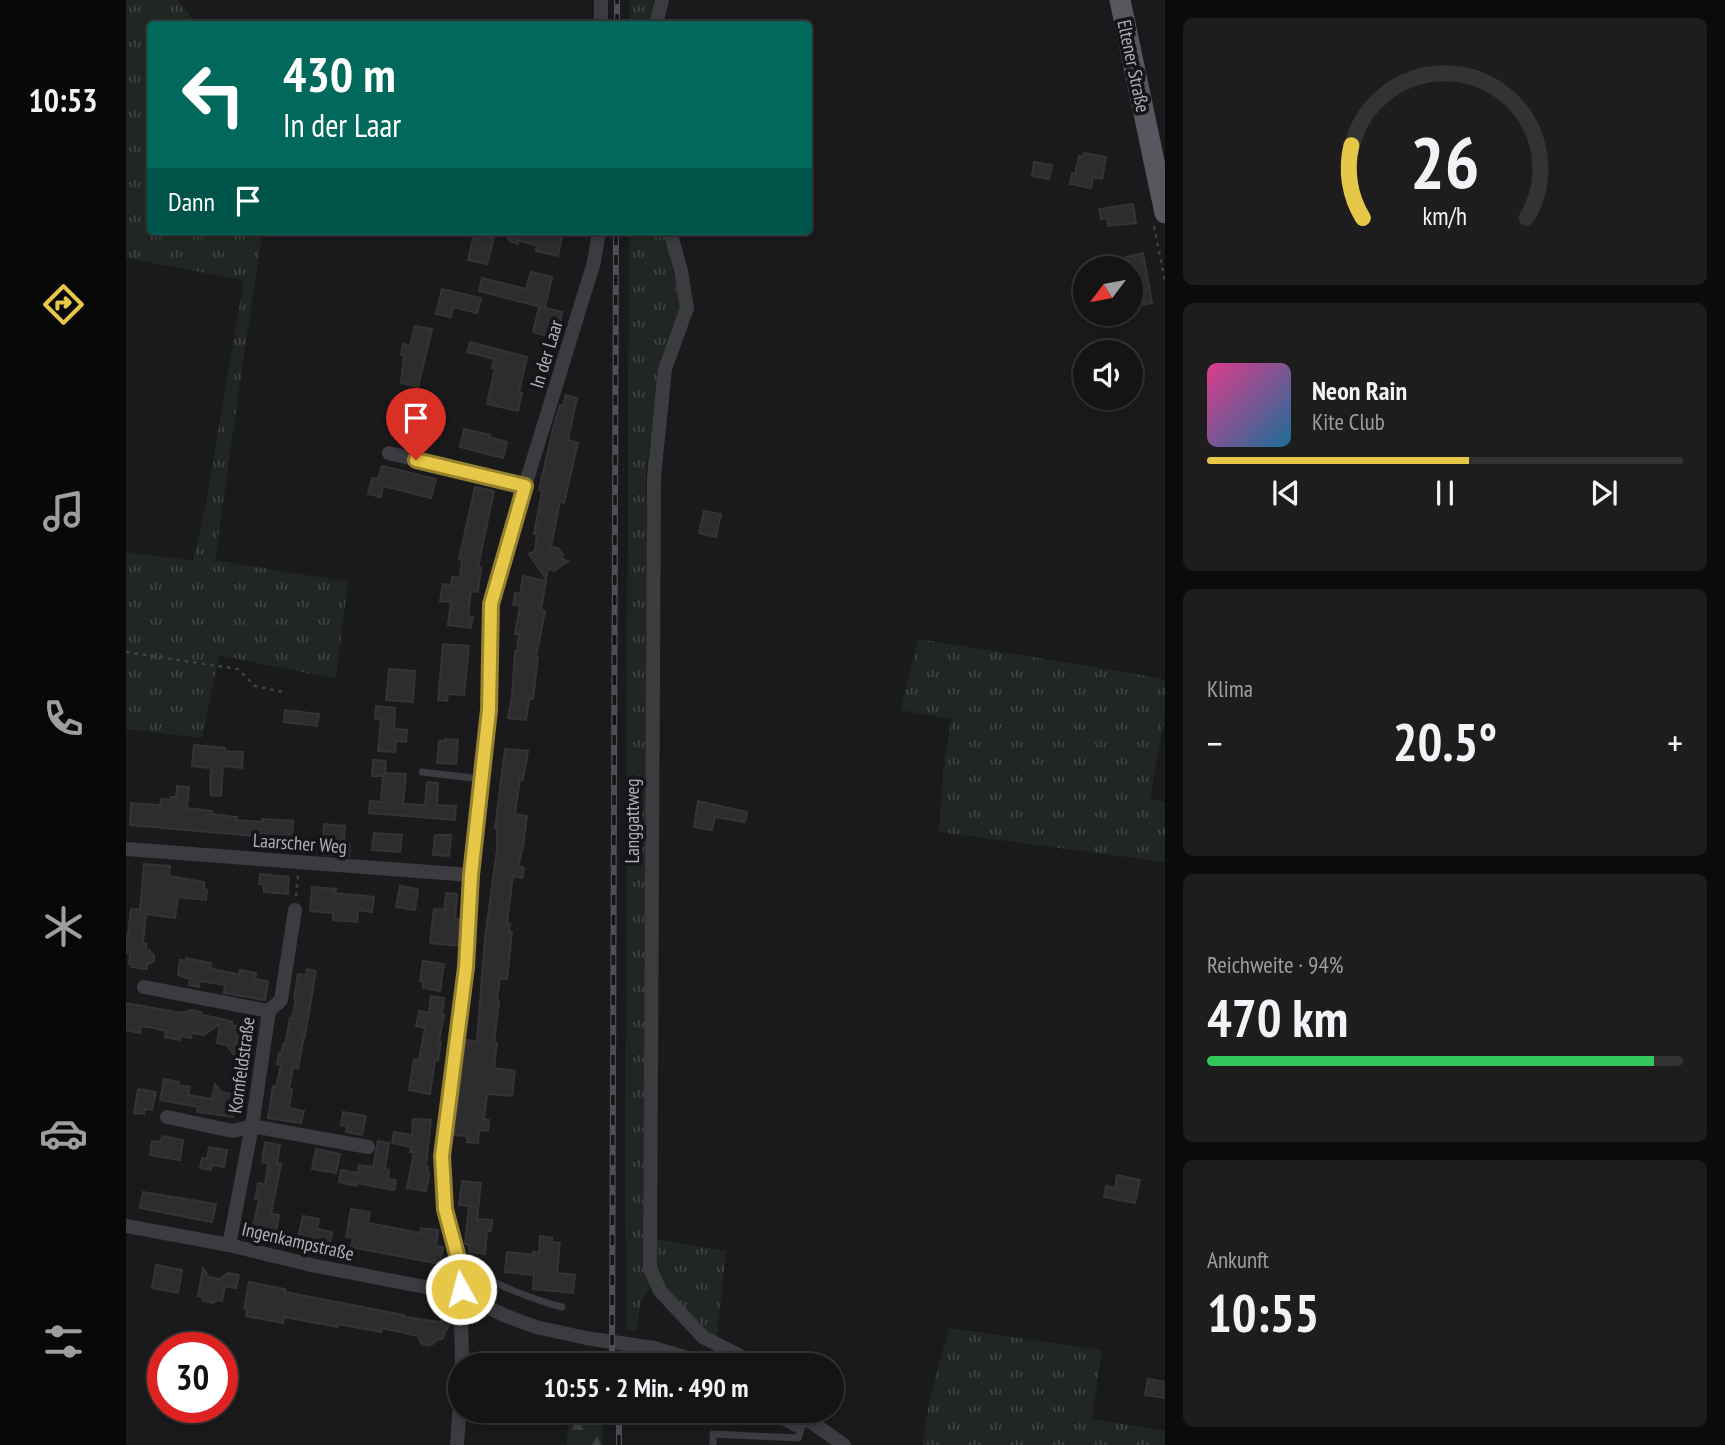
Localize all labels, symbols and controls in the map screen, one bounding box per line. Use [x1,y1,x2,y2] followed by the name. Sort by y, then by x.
[1112,17,1156,115] street label: Eltener Straße
[283,42,396,106] text: 430 m
[168,49,259,140] icon: left
[28,79,98,121] text: 10:53
[283,104,401,146] text: In der Laar
[1410,114,1480,208] text: 26
[229,182,267,220] icon: arrive
[168,185,215,218] text: Dann
[1423,200,1467,232] text: km/h
[1073,256,1143,326] north arrow
[1073,256,1143,410] map controls
[39,280,88,329] icon: directions
[524,316,568,391] street label: In der Laar
[1073,340,1143,410] button: sound
[1312,374,1407,407] text: Neon Rain
[386,388,446,460] pin
[397,399,435,437] icon: arrive
[1312,407,1385,436] text: Kite Club
[1267,474,1305,512] icon: previous
[1426,474,1464,512] icon: pause
[1585,474,1623,512] icon: next
[39,487,88,536] icon: music
[1207,674,1253,703] text: Klima
[39,694,88,743] icon: phone
[1393,708,1497,775] text: 20.5°
[1207,718,1223,767] text: −
[1667,718,1683,767] text: +
[620,779,644,863] street label: Langgattweg
[252,828,348,858] street label: Laarscher Weg
[39,902,88,951] icon: climate
[1207,950,1343,979] text: Reichweite · 94%
[1207,984,1348,1051] text: 470 km
[222,1015,260,1115] street label: Kornfeldstraße
[39,1109,88,1158] icon: car
[240,1216,357,1266] street label: Ingenkampstraße
[1207,1245,1269,1274] text: Ankunft
[424,1252,498,1326] position arrow
[1207,1279,1319,1346] text: 10:55
[39,1317,88,1366] icon: filters
[147,1332,238,1423] speed limit sign: 30
[544,1371,748,1404] text: 10:55 · 2 Min. · 490 m

